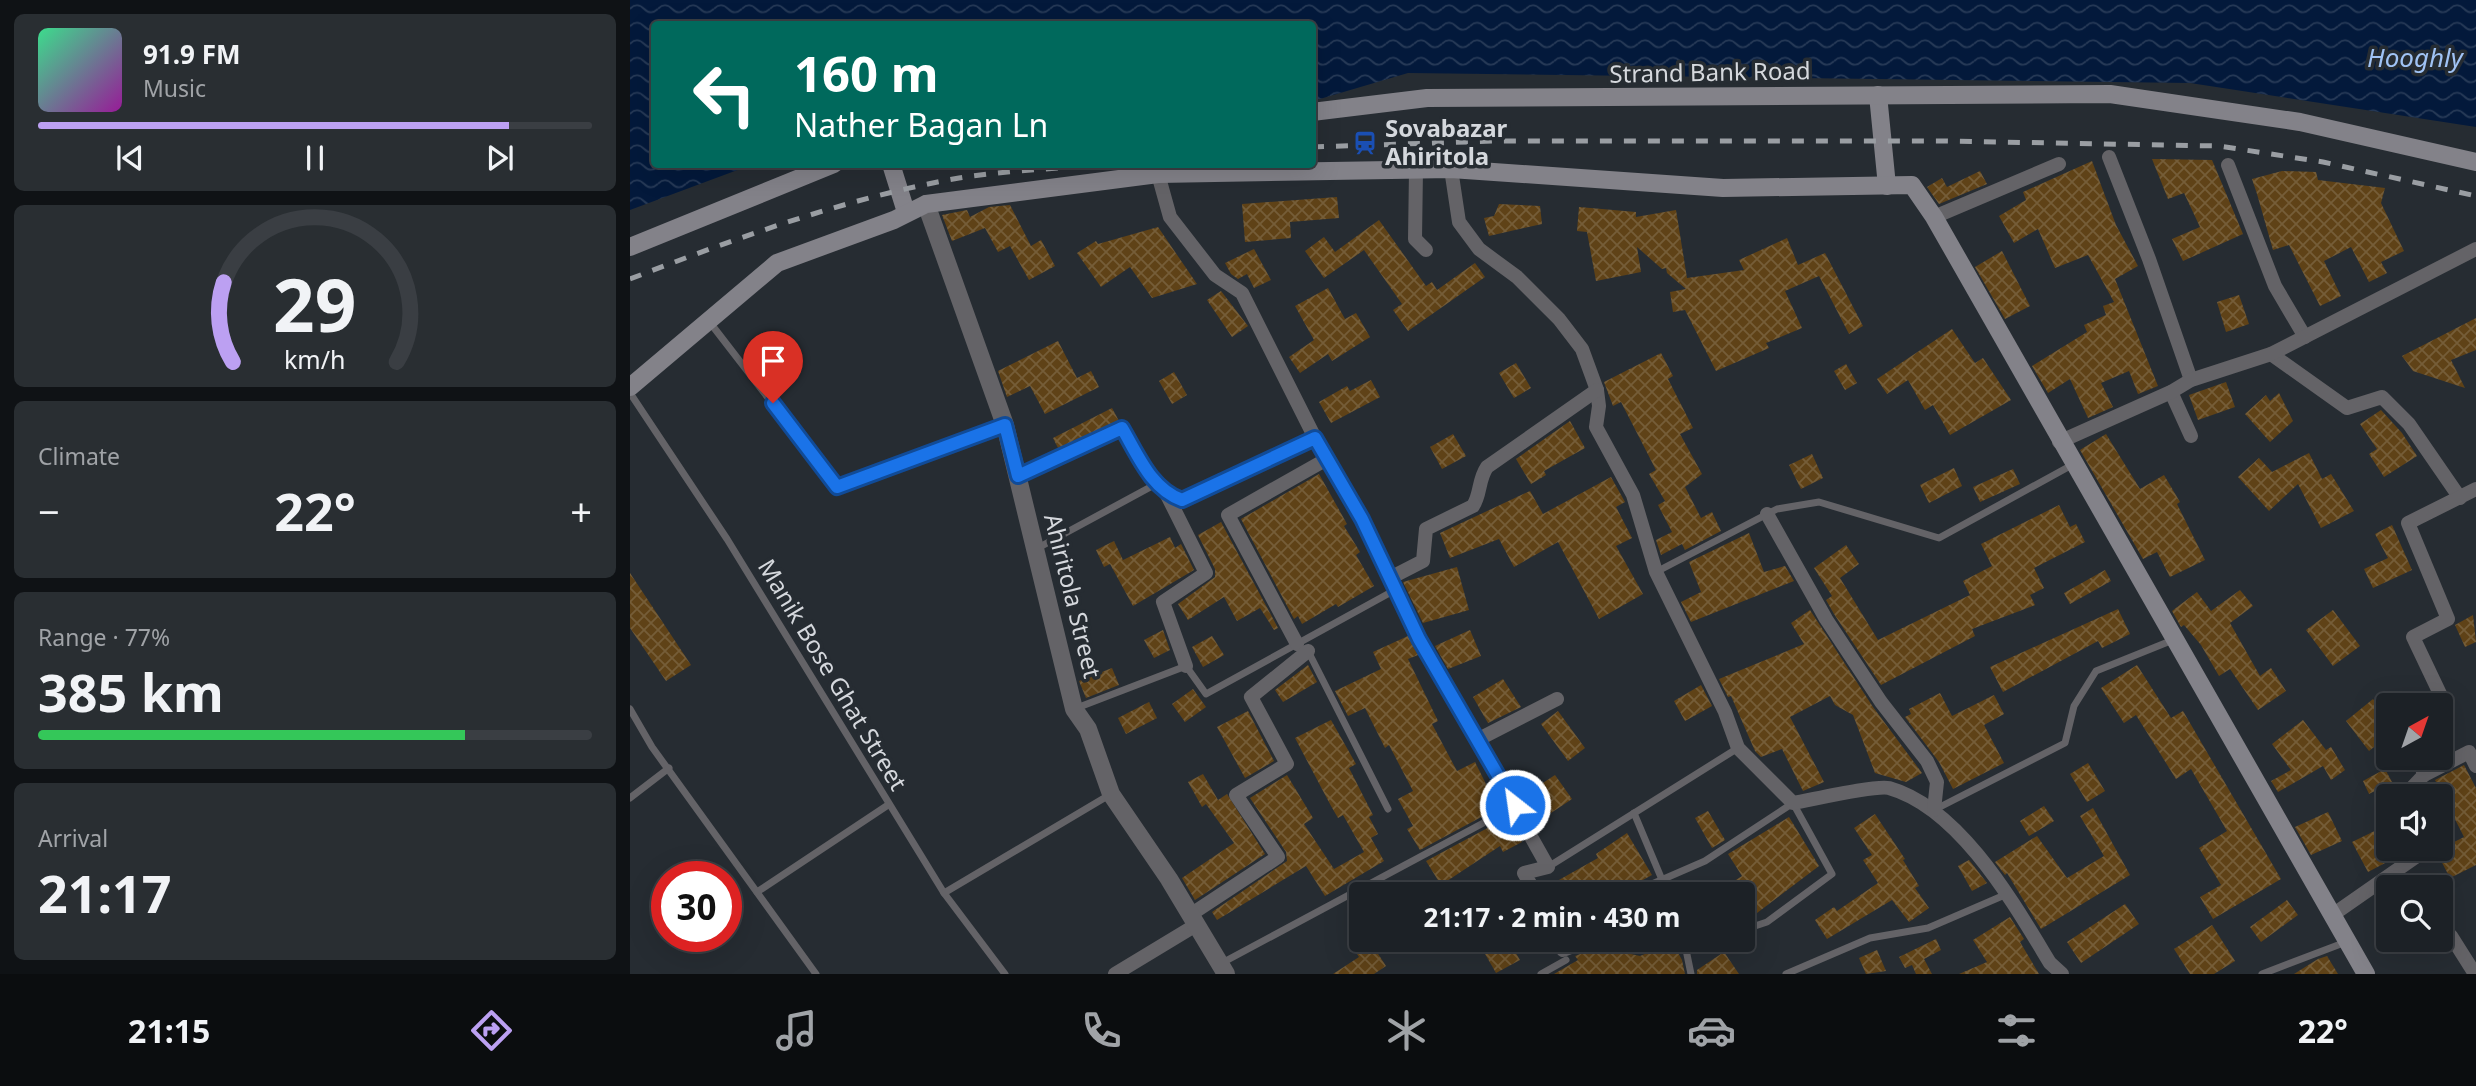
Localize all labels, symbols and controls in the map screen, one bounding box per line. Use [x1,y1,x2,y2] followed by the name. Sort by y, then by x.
[143,36,240,72] text: 91.9 FM
[2367,39,2465,75] water label: Hooghly
[794,40,939,106] text: 160 m
[679,49,770,140] icon: left
[1609,53,1811,90] street label: Strand Bank Road
[143,72,206,104] text: Music
[794,103,1048,146] text: Nather Bagan Ln
[1385,111,1508,172] place label: Sovabazar Ahiritola
[1351,129,1379,157] station icon: Sovabazar Ahiritola
[111,139,149,177] icon: previous
[296,139,334,177] icon: pause
[481,139,519,177] icon: next
[273,254,357,353] text: 29
[743,331,803,403] pin
[284,342,346,376] text: km/h
[754,342,792,380] icon: arrive
[38,440,120,472] text: Climate
[274,475,356,546] text: 22°
[38,485,60,537] text: −
[570,485,592,537] text: +
[1037,510,1110,682] street label: Ahiritola Street
[751,552,916,796] street label: Manik Bose Ghat Street
[38,621,170,653] text: Range · 77%
[38,656,224,727] text: 385 km
[2376,693,2454,770] north arrow
[2376,693,2453,952] map controls
[1478,768,1552,842] position arrow
[2376,784,2453,861] button: sound
[38,822,108,854] text: Arrival
[38,857,172,928] text: 21:17
[651,861,742,952] speed limit sign: 30
[2376,875,2453,952] button: search
[1424,899,1680,935] text: 21:17 · 2 min · 430 m
[467,1006,516,1055] icon: directions
[772,1006,821,1055] icon: music
[1077,1006,1126,1055] icon: phone
[1382,1006,1431,1055] icon: climate
[1687,1006,1736,1055] icon: car
[1992,1006,2041,1055] icon: filters
[128,1009,210,1052] text: 21:15
[2298,1009,2348,1052] text: 22°

